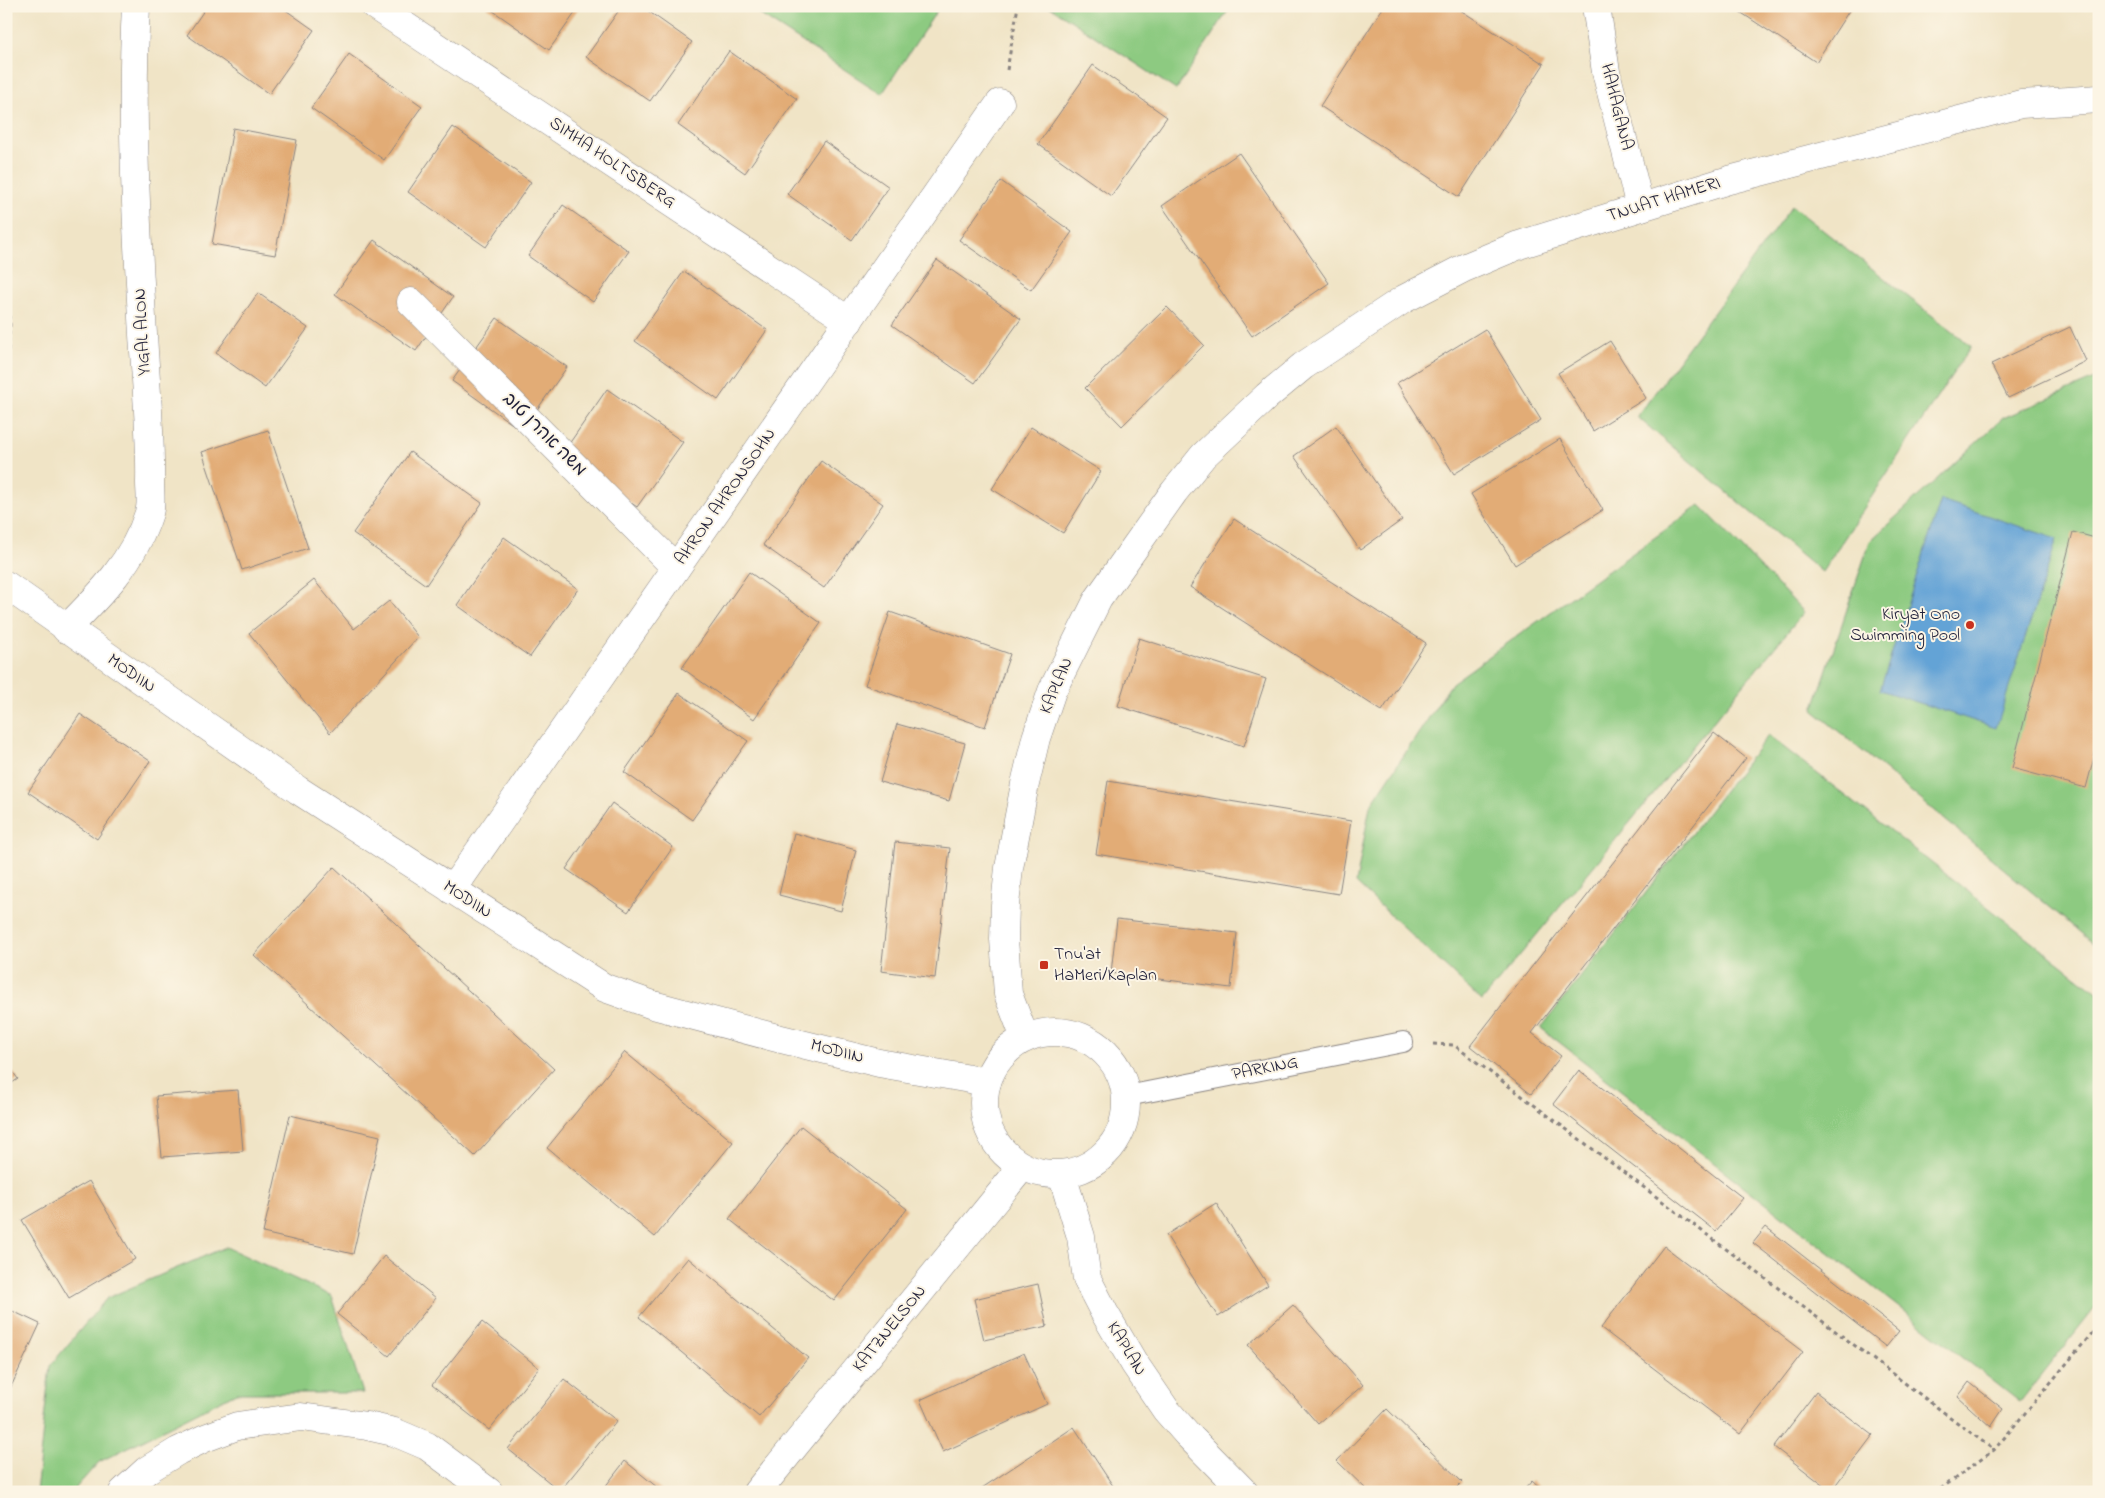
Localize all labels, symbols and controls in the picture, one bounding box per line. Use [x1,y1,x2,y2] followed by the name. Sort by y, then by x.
[1593,61,1639,153] street label: HAHAGANA
[543,111,681,215] street label: SIMHA HOLTSBERG
[1604,170,1724,230] street label: TNUAT HAMERI
[128,288,158,376] street label: YIGAL ALON
[496,387,592,483] street label: משה אהרן טוב
[669,423,783,571] street label: AHRON AHRONSOHN
[1850,602,1960,650] place label: Kiryat Ono Swimming Pool
[1964,619,1976,631] marker: Kiryat Ono Swimming Pool
[101,648,161,700] street label: MODIIN
[1033,654,1081,718] street label: KAPLAN
[437,874,497,926] street label: MODIIN
[1054,942,1157,989] place label: Tnu'at HaMeri/Kaplan
[1038,959,1050,971] marker: Tnu'at HaMeri/Kaplan
[808,1033,866,1071] street label: MODIIN
[1230,1050,1300,1088] street label: PARKING
[847,1280,933,1378] street label: KATZNELSON
[1100,1317,1152,1381] street label: KAPLAN

